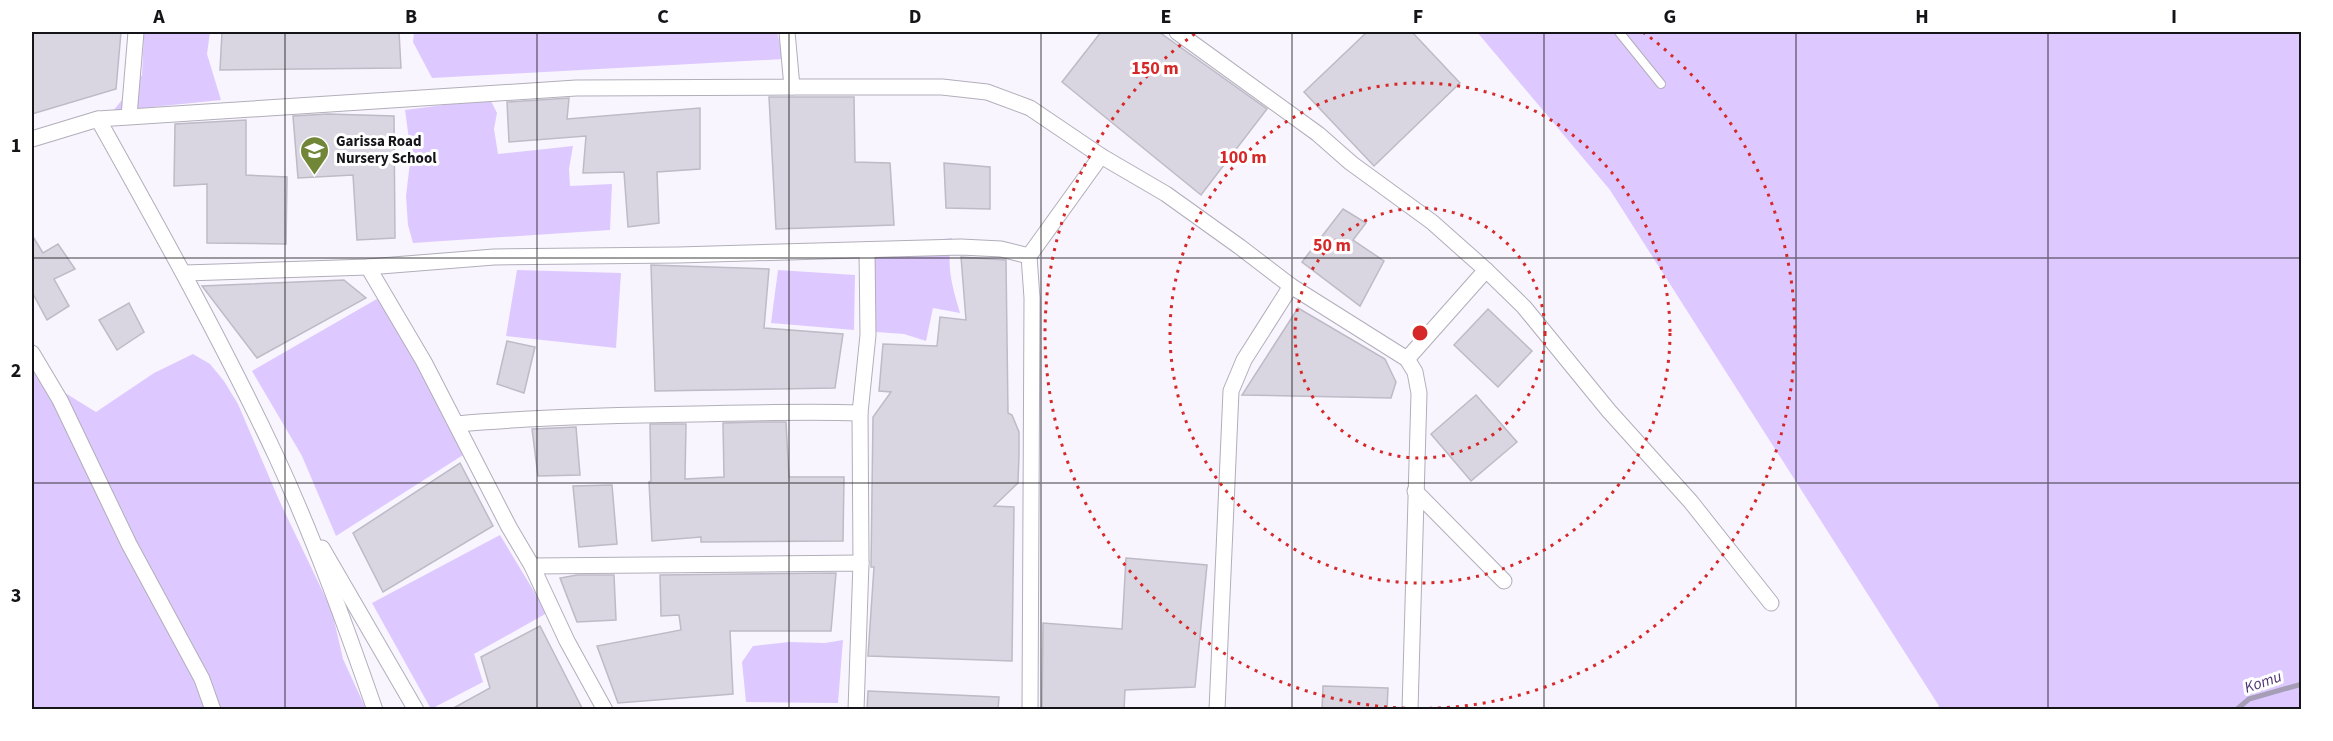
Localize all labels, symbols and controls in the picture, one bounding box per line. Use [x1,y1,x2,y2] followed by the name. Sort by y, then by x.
[152,3,165,31] text: A
[405,3,417,31] text: B
[657,3,669,31] text: C
[909,3,921,31] text: D
[1161,3,1171,31] text: E
[1413,3,1423,31] text: F
[1664,3,1676,31] text: G
[1915,3,1929,31] text: H
[2171,3,2177,31] text: I
[1131,56,1179,81] text: 150 m
[336,131,437,169] place label: Garissa Road Nursery School
[11,132,21,160] text: 1
[299,134,331,176] school or university icon: Garissa Road Nursery School
[1219,145,1267,170] text: 100 m
[1313,233,1351,258] text: 50 m
[1410,323,1430,343] centre of rings
[11,357,21,385] text: 2
[11,582,21,610] text: 3
[2241,665,2285,699] water label: Komu

